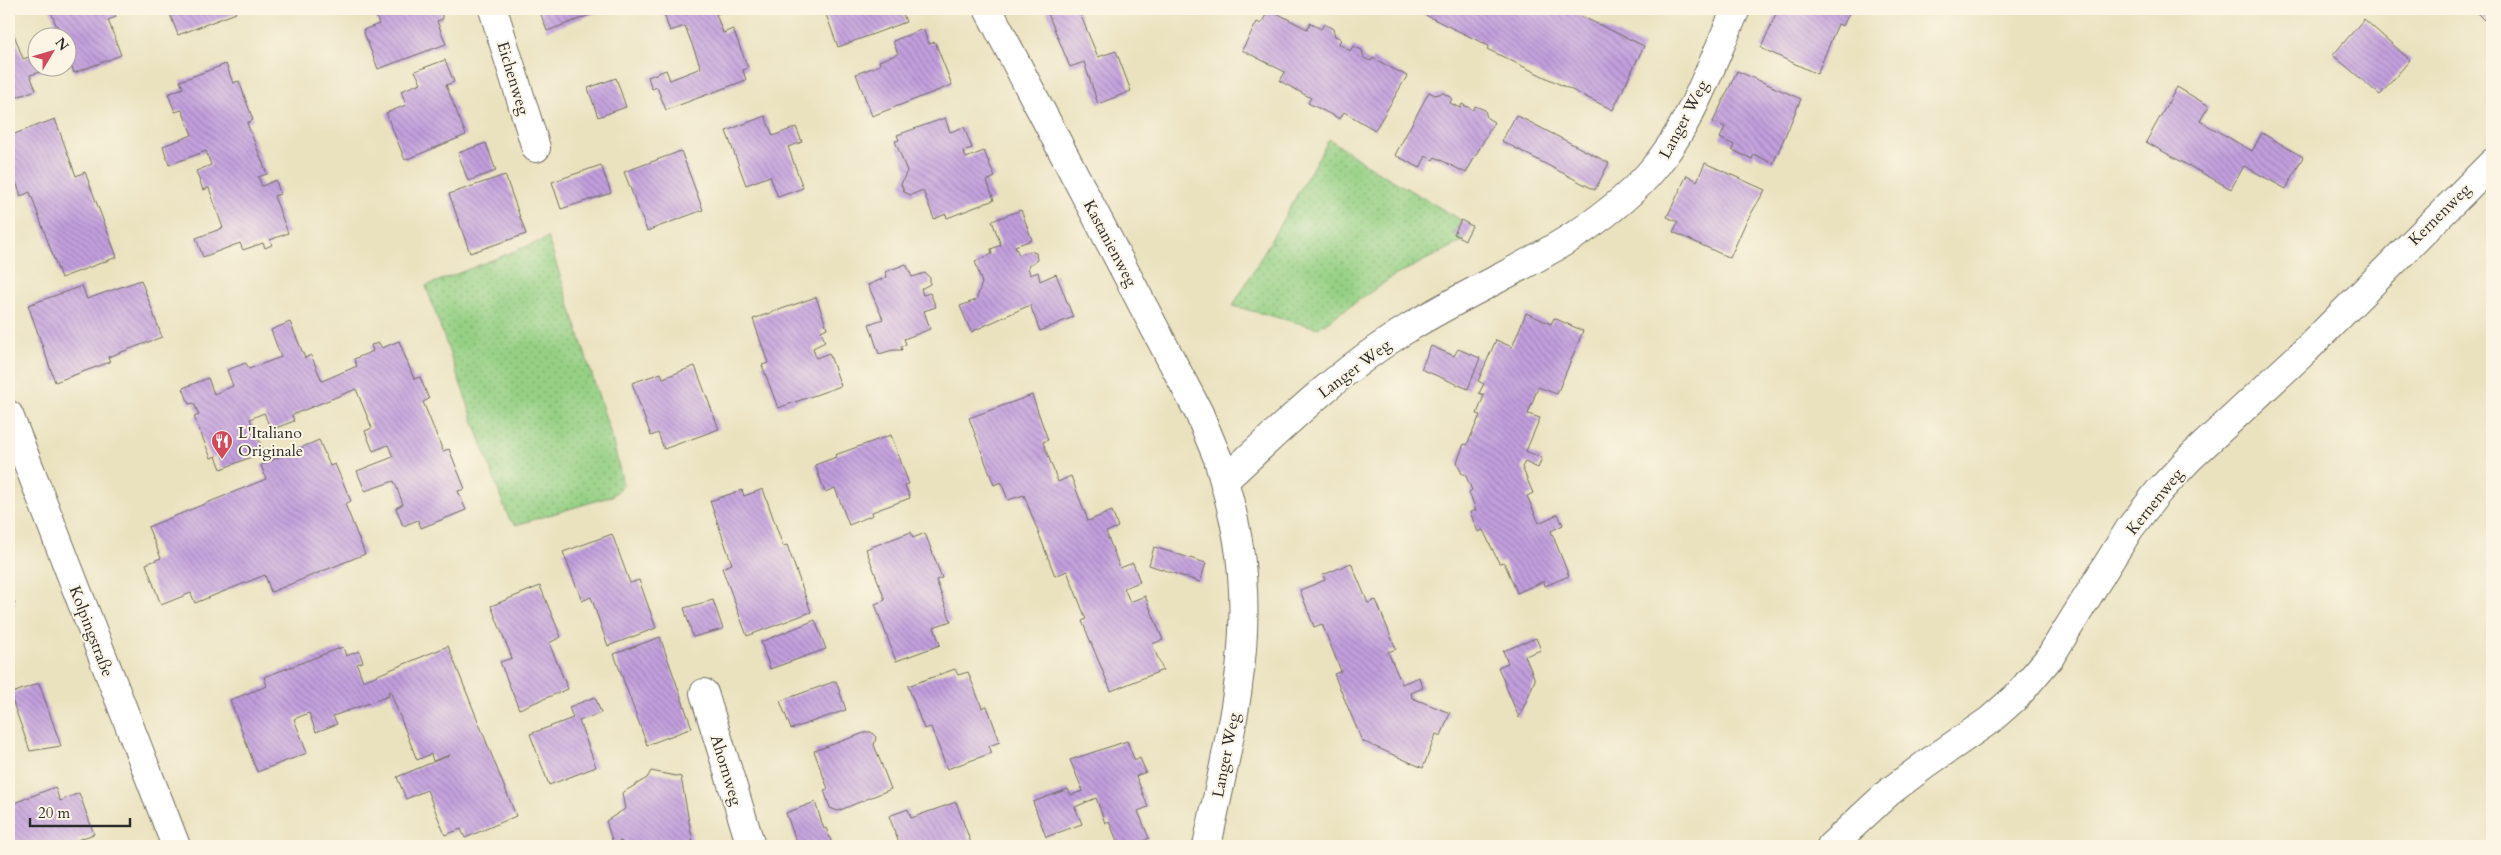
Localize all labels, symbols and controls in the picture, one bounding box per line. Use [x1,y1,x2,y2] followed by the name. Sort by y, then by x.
[28,28,78,78] north arrow
[51,34,73,55] text: N
[491,39,535,118] street label: Eichenweg
[1654,76,1714,163] street label: Langer Weg
[2404,179,2476,251] street label: Kernenweg
[1078,196,1142,291] street label: Kastanienweg
[1314,334,1396,403] street label: Langer Weg
[238,422,303,462] place label: L'Italiano Originale
[210,429,234,460] restaurant icon: L'Italiano Originale
[2121,464,2188,539] street label: Kernenweg
[64,583,118,680] street label: Kolpingstraße
[1207,711,1245,799] street label: Langer Weg
[705,732,747,808] street label: Ahornweg
[30,795,130,827] scale bar
[38,803,70,823] text: 20 m

